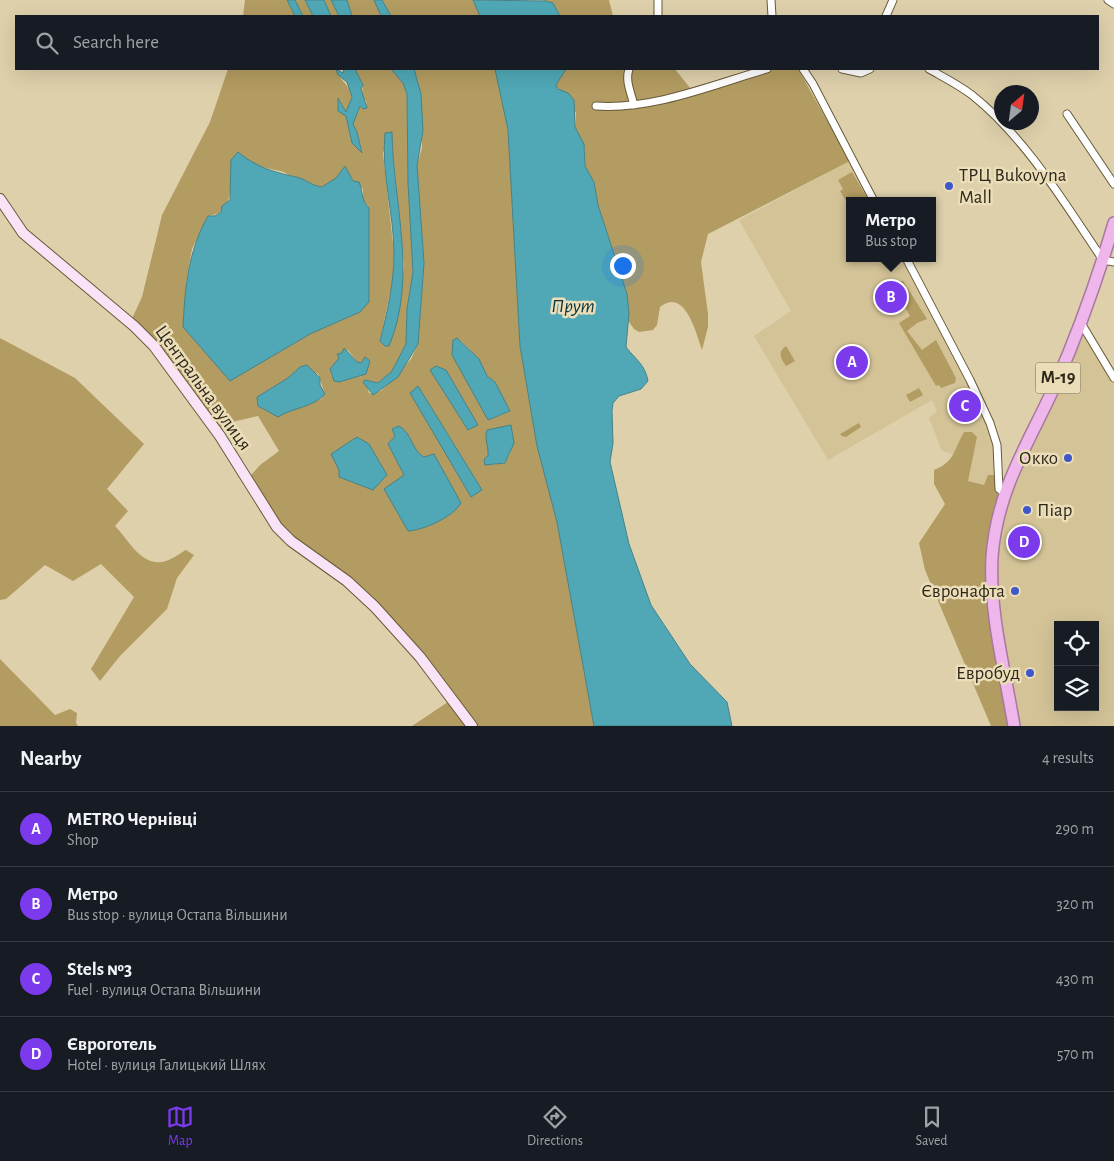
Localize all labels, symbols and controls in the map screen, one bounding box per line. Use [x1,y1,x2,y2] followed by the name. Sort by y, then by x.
[15,15,1099,70] search box
[33,29,61,57] icon: search
[73,33,159,52] text: Search here
[994,85,1039,130] north arrow
[959,166,1067,207] place label: ТРЦ Bukovyna Mall
[943,180,955,192] marker: ТРЦ Bukovyna Mall
[846,197,936,262] popup
[865,211,916,230] text: Метро
[865,233,917,249] text: Bus stop
[610,253,636,279] your location
[875,278,907,316] pin: B
[551,296,595,316] water label: Прут
[151,322,255,454] street label: Центральна вулиця
[836,343,868,381] pin: A
[1036,362,1080,393] road number: М-19
[949,387,981,425] pin: C
[1019,449,1058,468] place label: Окко
[1062,452,1074,464] marker: Окко
[1037,501,1072,520] place label: Піар
[1021,504,1033,516] marker: Піар
[1008,523,1040,561] pin: D
[921,582,1005,601] place label: Євронафта
[1009,585,1021,597] marker: Євронафта
[1054,621,1099,711] map controls
[1054,621,1099,666] button: locate
[956,664,1020,683] place label: Евробуд
[1054,666,1099,711] button: layers
[1024,667,1036,679] marker: Евробуд
[20,748,81,769] text: Nearby
[1042,750,1094,766] text: 4 results
[67,810,197,829] text: METRO Чернівці
[31,821,41,837] text: A
[1055,821,1094,837] text: 290 m
[67,832,99,848] text: Shop
[67,885,118,904] text: Метро
[31,896,41,912] text: B
[1056,896,1094,912] text: 320 m
[67,907,288,923] text: Bus stop · вулиця Остапа Вільшини
[67,960,132,979] text: Stels №3
[32,971,40,987] text: C
[1056,971,1094,987] text: 430 m
[67,982,261,998] text: Fuel · вулиця Остапа Вільшини
[67,1035,156,1054] text: Євроготель
[31,1046,41,1062] text: D
[1057,1046,1094,1062] text: 570 m
[67,1057,266,1073] text: Hotel · вулиця Галицький Шлях
[166,1103,194,1150] tab: Map
[527,1103,583,1150] tab: Directions
[916,1103,948,1150] tab: Saved

